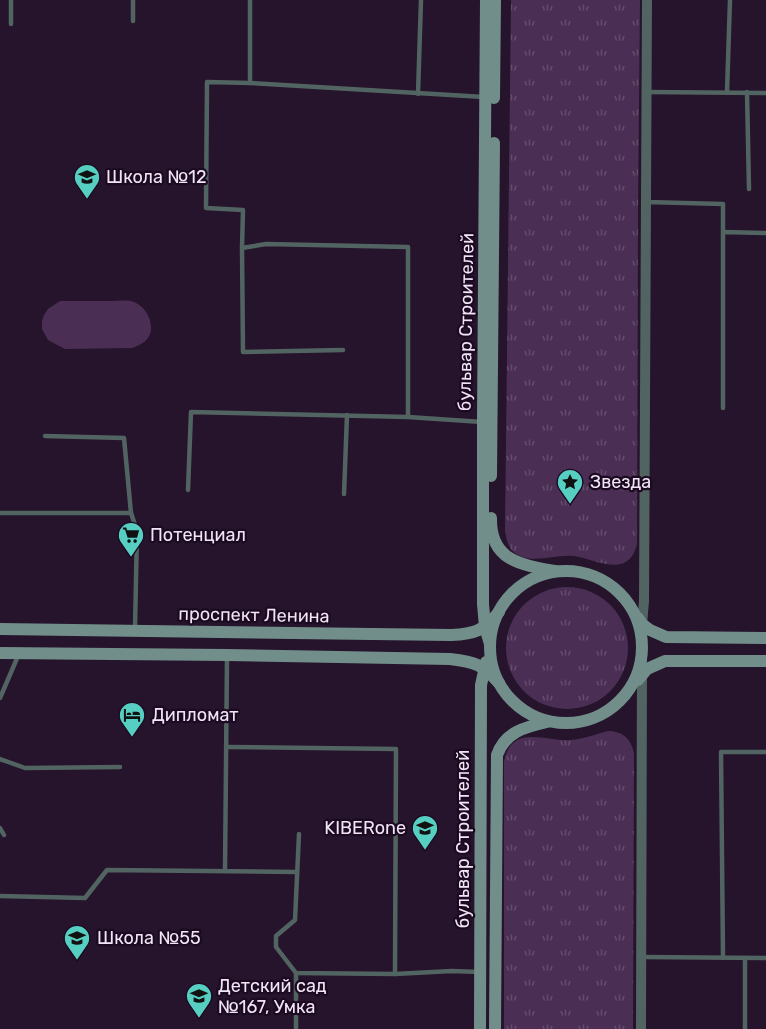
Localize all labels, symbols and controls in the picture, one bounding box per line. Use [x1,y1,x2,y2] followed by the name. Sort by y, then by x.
[72,162,102,200] school or university icon: Школа №12
[106,166,207,188] place label: Школа №12
[453,233,479,411] street label: бульвар Строителей
[555,467,585,505] place icon: Звезда
[590,471,651,493] place label: Звезда
[116,520,146,558] supermarket icon: Потенциал
[150,524,246,546] place label: Потенциал
[178,603,330,627] street label: проспект Ленина
[117,700,147,738] hotel icon: Дипломат
[152,704,239,726] place label: Дипломат
[452,750,474,928] street label: бульвар Строителей
[410,813,440,851] school or university icon: KIBERone
[324,817,406,839] place label: KIBERone
[62,923,92,961] school or university icon: Школа №55
[97,927,201,949] place label: Школа №55
[218,975,327,1018] place label: Детский сад №167, Умка
[184,981,214,1019] school or university icon: Детский сад №167, Умка

